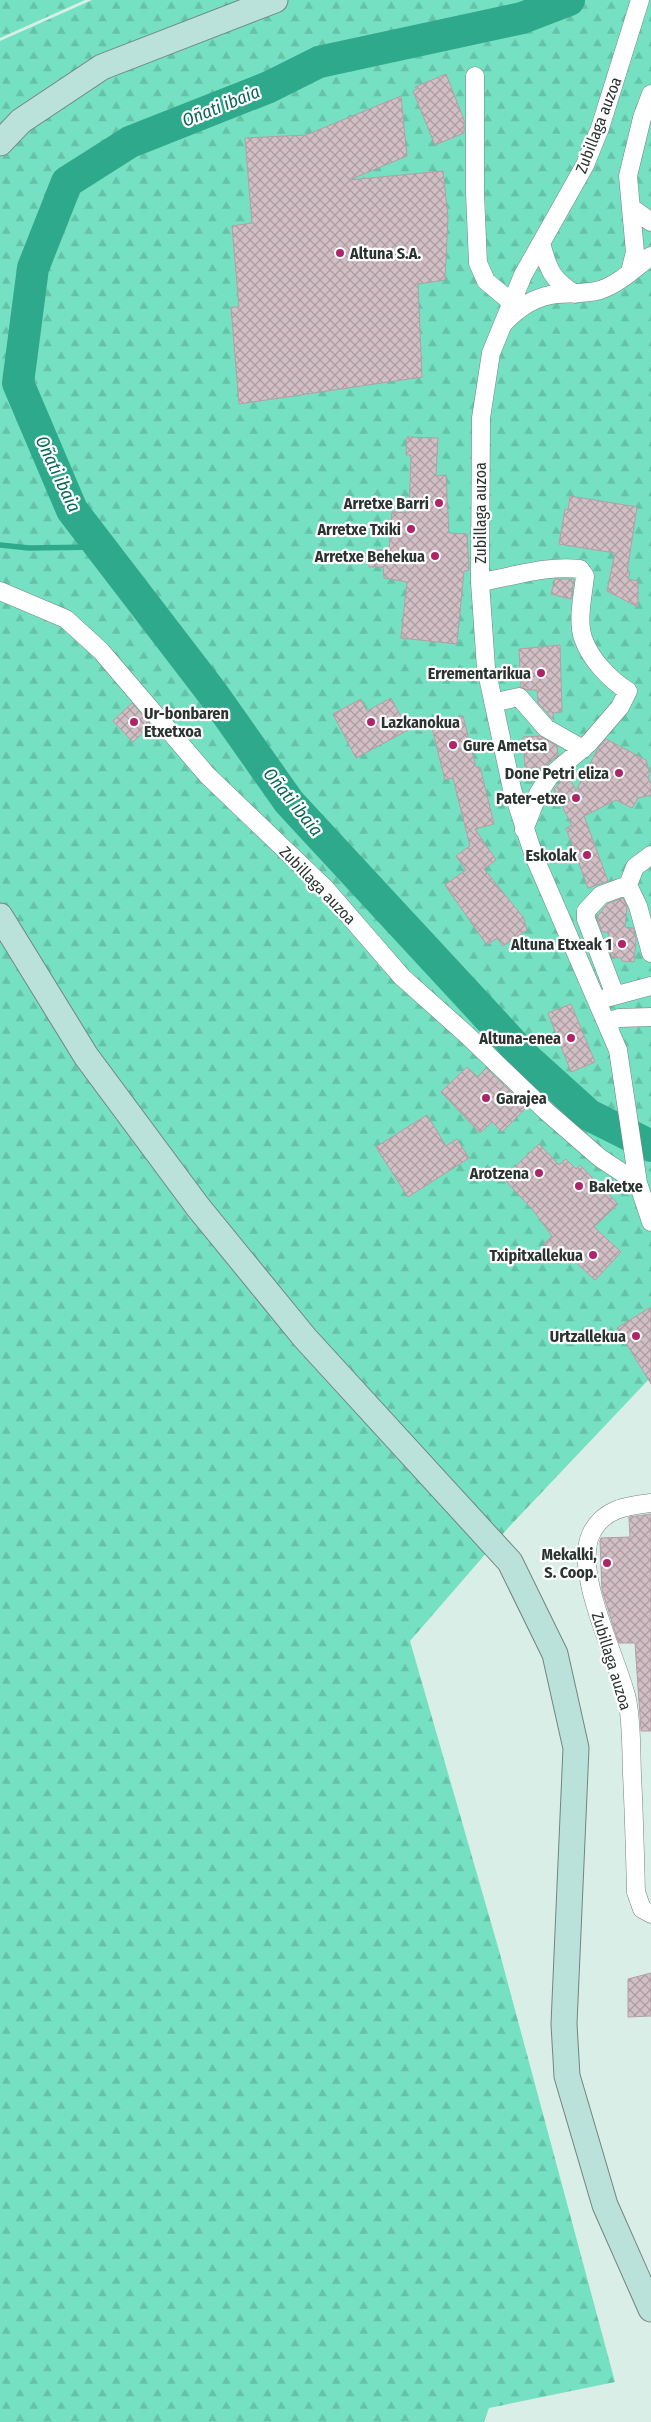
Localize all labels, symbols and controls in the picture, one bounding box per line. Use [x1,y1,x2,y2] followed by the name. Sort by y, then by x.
[571,74,626,176] street label: Zubillaga auzoa
[179,80,263,132] water label: Oñati ibaia
[349,244,422,263] place label: Altuna S.A.
[334,247,346,259] marker: Altuna S.A.
[31,432,85,516] water label: Oñati ibaia
[471,462,490,564] street label: Zubillaga auzoa
[343,494,429,513] place label: Arretxe Barri
[433,497,445,509] marker: Arretxe Barri
[316,520,401,539] place label: Arretxe Txiki
[405,523,417,535] marker: Arretxe Txiki
[314,547,425,566] place label: Arretxe Behekua
[429,550,441,562] marker: Arretxe Behekua
[428,664,531,683] place label: Errementarikua
[535,667,547,679] marker: Errementarikua
[144,704,229,741] place label: Ur-bonbaren Etxetxoa
[381,713,460,732] place label: Lazkanokua
[128,716,140,728] marker: Ur-bonbaren Etxetxoa
[365,716,377,728] marker: Lazkanokua
[463,736,547,755] place label: Gure Ametsa
[447,739,459,751] marker: Gure Ametsa
[259,763,327,841] water label: Oñati ibaia
[505,764,609,783] place label: Done Petri eliza
[613,767,625,779] marker: Done Petri eliza
[496,789,566,808] place label: Pater-etxe
[570,792,582,804] marker: Pater-etxe
[276,842,360,929] street label: Zubillaga auzoa
[526,846,578,865] place label: Eskolak
[581,849,593,861] marker: Eskolak
[510,935,612,954] place label: Altuna Etxeak 1
[616,938,628,950] marker: Altuna Etxeak 1
[478,1029,561,1048] place label: Altuna-enea
[565,1032,577,1044] marker: Altuna-enea
[496,1089,547,1108] place label: Garajea
[480,1092,492,1104] marker: Garajea
[469,1164,529,1183] place label: Arotzena
[533,1167,545,1179] marker: Arotzena
[589,1177,643,1196] place label: Baketxe
[573,1180,585,1192] marker: Baketxe
[490,1246,583,1265] place label: Txipitxallekua
[587,1249,599,1261] marker: Txipitxallekua
[550,1327,626,1346] place label: Urtzallekua
[630,1330,642,1342] marker: Urtzallekua
[541,1545,597,1582] place label: Mekalki, S. Coop.
[601,1557,613,1569] marker: Mekalki, S. Coop.
[588,1610,635,1713] street label: Zubillaga auzoa

